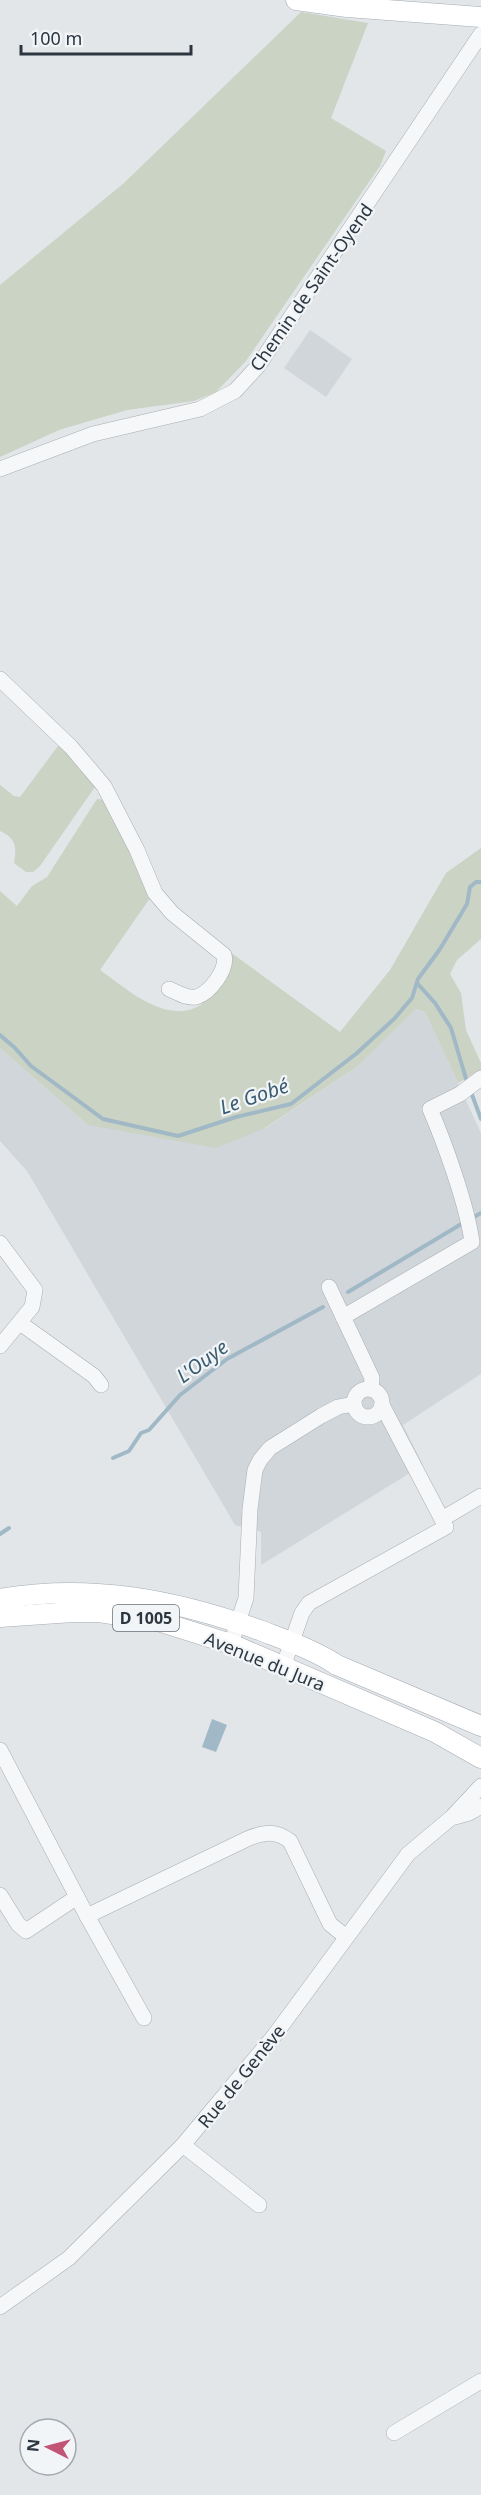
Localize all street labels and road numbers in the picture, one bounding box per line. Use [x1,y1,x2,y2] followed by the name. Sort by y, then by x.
[244,198,378,376] street label: Chemin de Saint-Oyend
[113,1605,179,1631] road number: D 1005
[201,1626,329,1696] street label: Avenue du Jura
[192,2019,290,2133] street label: Rue de Genève

